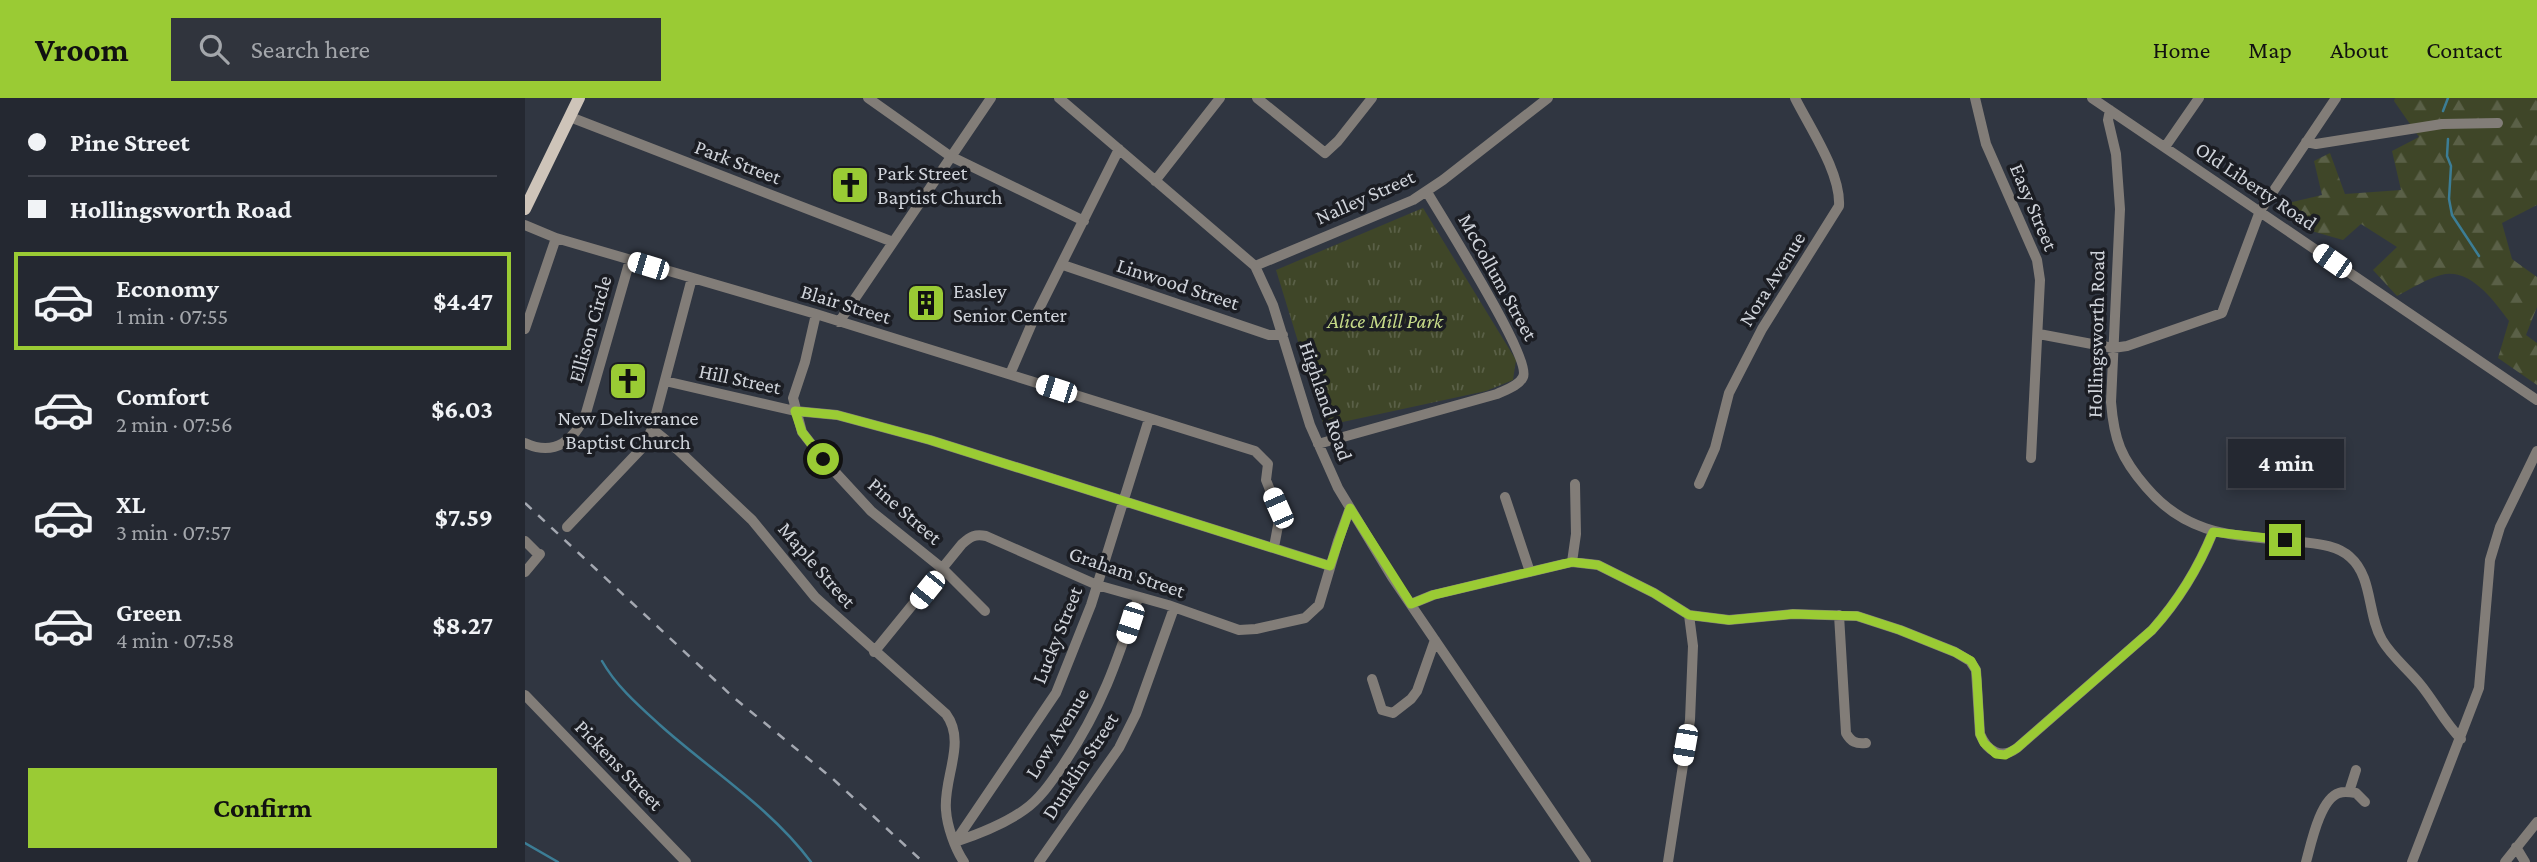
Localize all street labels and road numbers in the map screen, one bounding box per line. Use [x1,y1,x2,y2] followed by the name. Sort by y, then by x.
[691,135,785,190] street label: Park Street
[2191,137,2321,235] street label: Old Liberty Road
[2005,160,2063,255] street label: Easy Street
[1312,164,1419,230] street label: Nalley Street
[1453,210,1543,345] street label: McCollum Street
[1734,227,1810,331] street label: Nora Avenue
[2083,250,2109,418] street label: Hollingsworth Road
[1114,253,1243,315] street label: Linwood Street
[563,273,617,385] street label: Ellison Circle
[798,279,895,329] street label: Blair Street
[1294,338,1358,464] street label: Highland Road
[697,359,784,400] street label: Hill Street
[863,473,948,550] street label: Pine Street
[773,517,862,614] street label: Maple Street
[1066,541,1189,603] street label: Graham Street
[1027,582,1088,687] street label: Lucky Street
[1020,683,1094,783] street label: Low Avenue
[1037,707,1124,824] street label: Dunklin Street
[570,715,669,816] street label: Pickens Street

